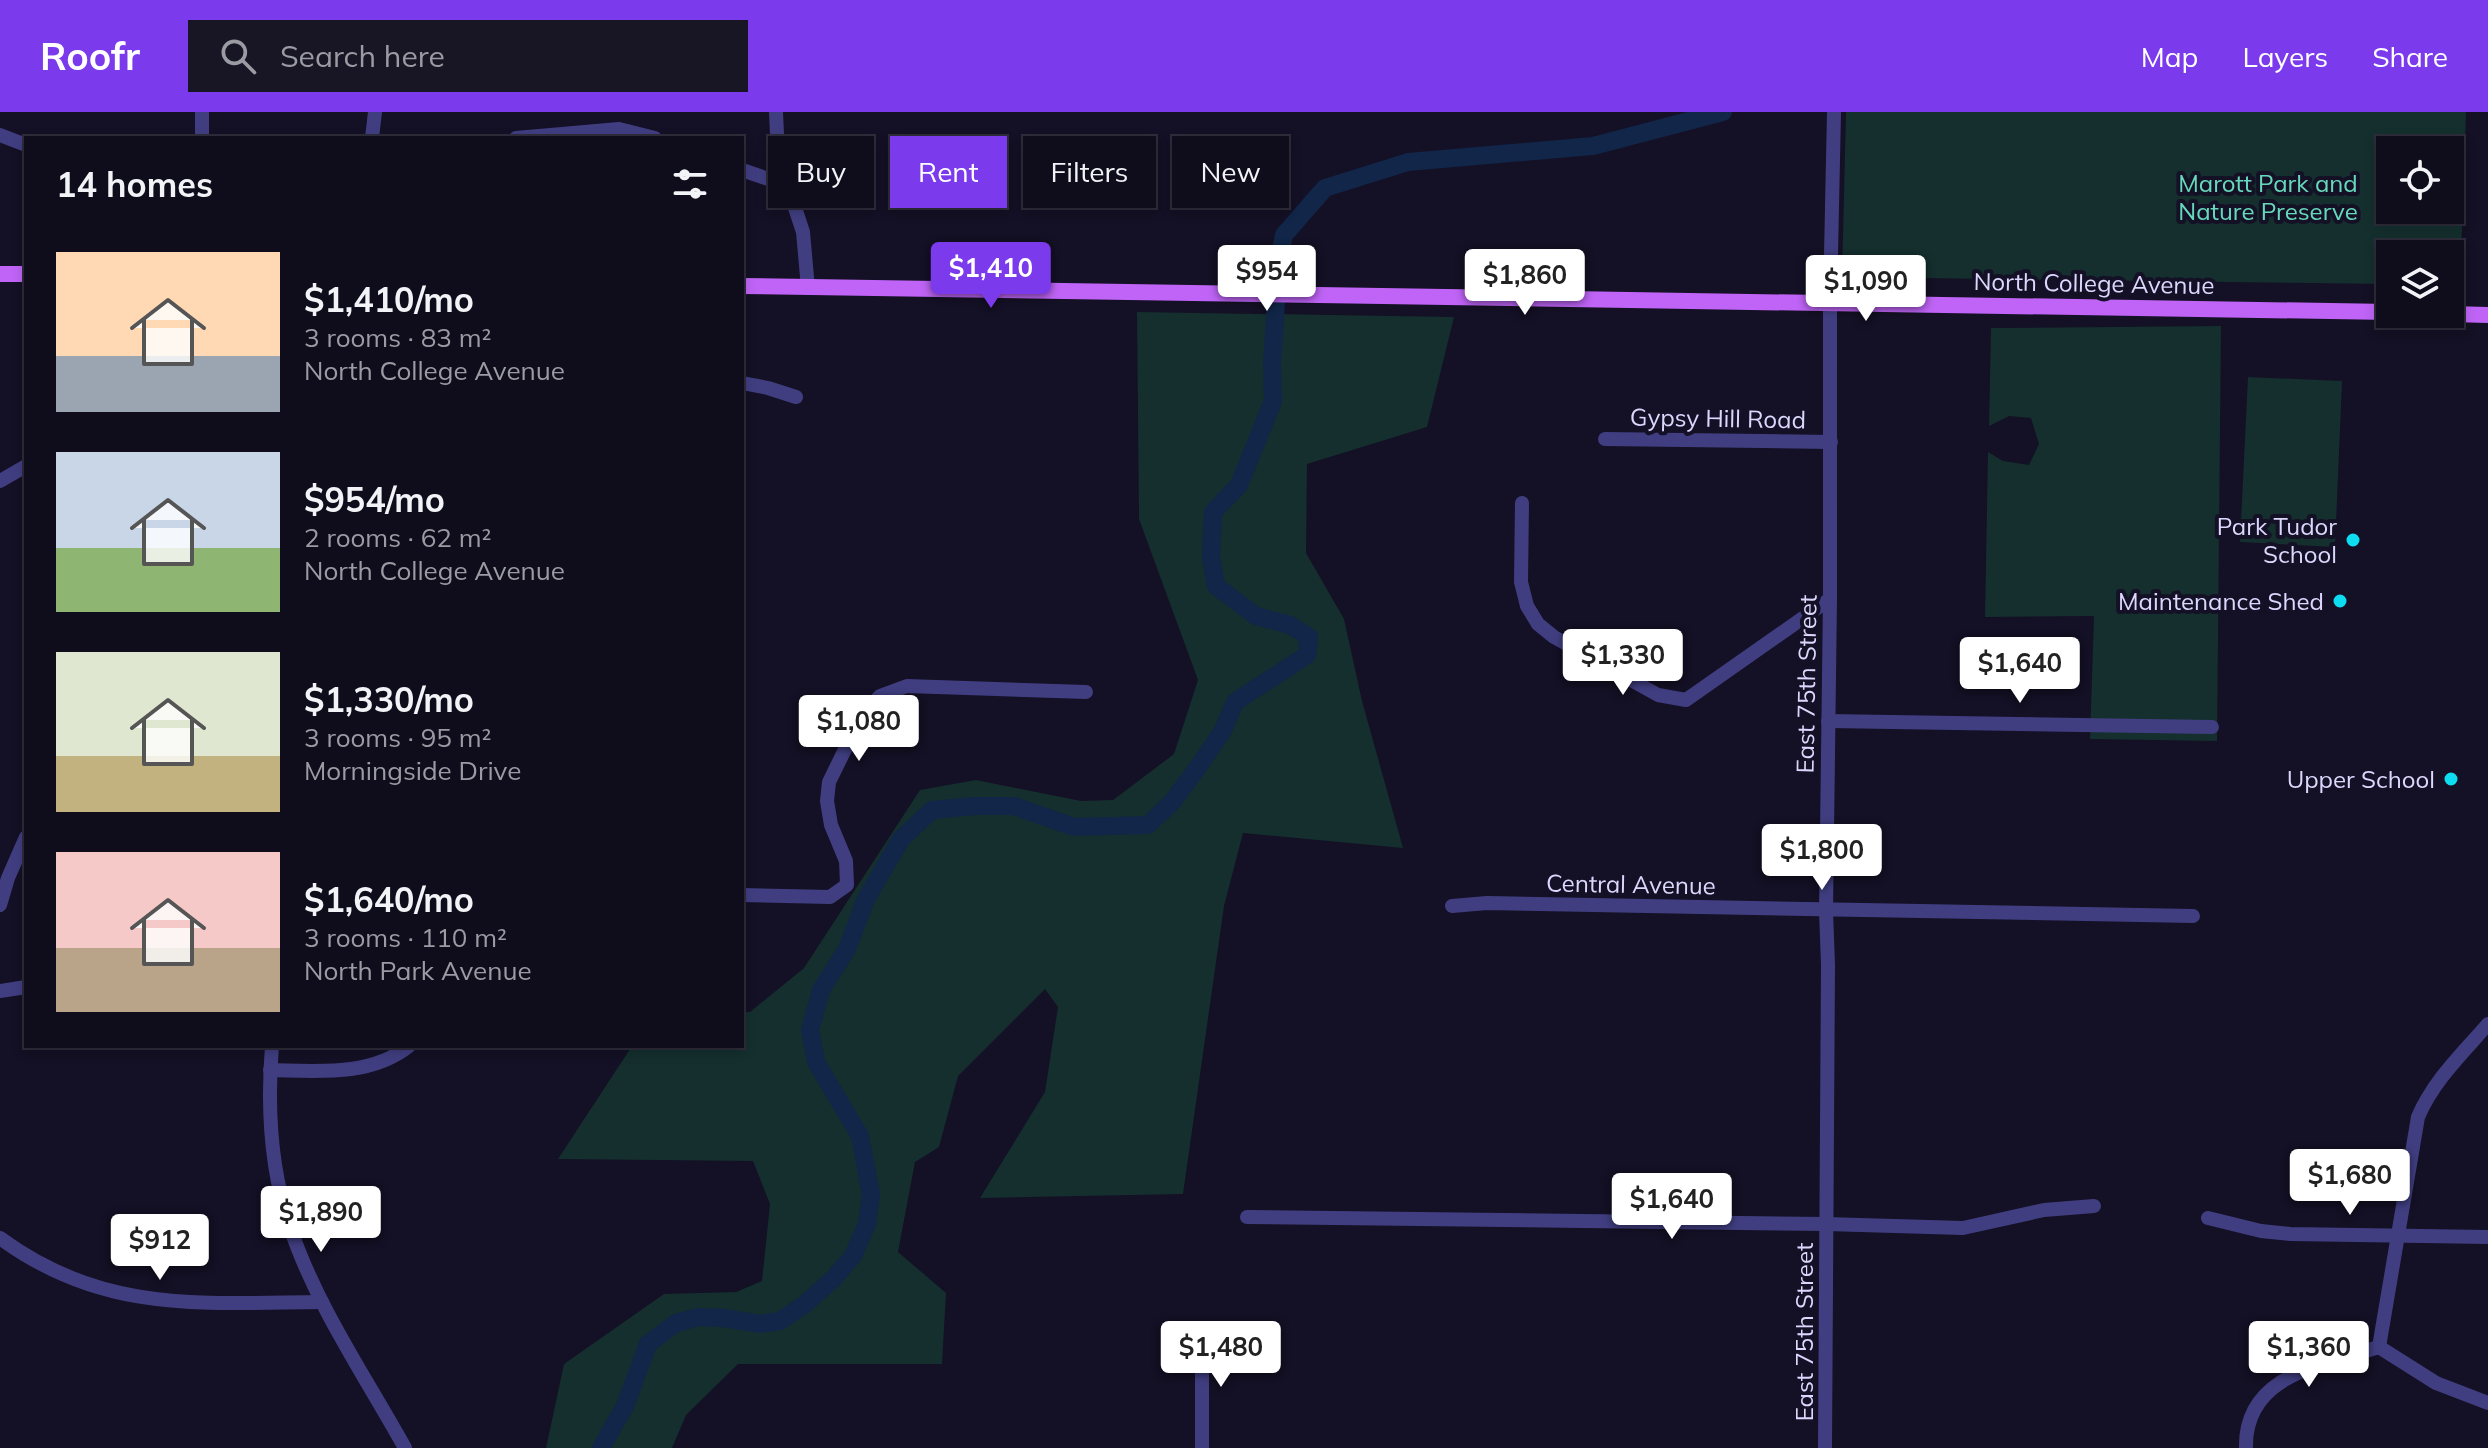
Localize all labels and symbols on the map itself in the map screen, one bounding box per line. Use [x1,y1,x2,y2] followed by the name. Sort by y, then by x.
[2178,168,2358,226] park label: Marott Park and Nature Preserve
[926,242,1056,310] pin: $1,410
[1220,245,1314,313] pin: $954
[1460,249,1590,317] pin: $1,860
[1801,255,1931,323] pin: $1,090
[1973,266,2215,300] street label: North College Avenue
[1630,401,1806,435] street label: Gypsy Hill Road
[2217,511,2337,569] place label: Park Tudor School
[2344,531,2362,549] marker: Park Tudor School
[2118,586,2324,616] place label: Maintenance Shed
[2331,592,2349,610] marker: Maintenance Shed
[1789,594,1823,774] street label: East 75th Street
[1558,629,1688,697] pin: $1,330
[1955,637,2085,705] pin: $1,640
[794,695,924,763] pin: $1,080
[2287,764,2435,794] place label: Upper School
[2442,770,2460,788] marker: Upper School
[1757,824,1887,892] pin: $1,800
[1546,868,1716,900] street label: Central Avenue
[2285,1149,2415,1217] pin: $1,680
[1607,1173,1737,1241] pin: $1,640
[256,1186,386,1254] pin: $1,890
[113,1214,207,1282] pin: $912
[1789,1243,1819,1421] street label: East 75th Street
[1156,1321,1286,1389] pin: $1,480
[2244,1321,2374,1389] pin: $1,360

